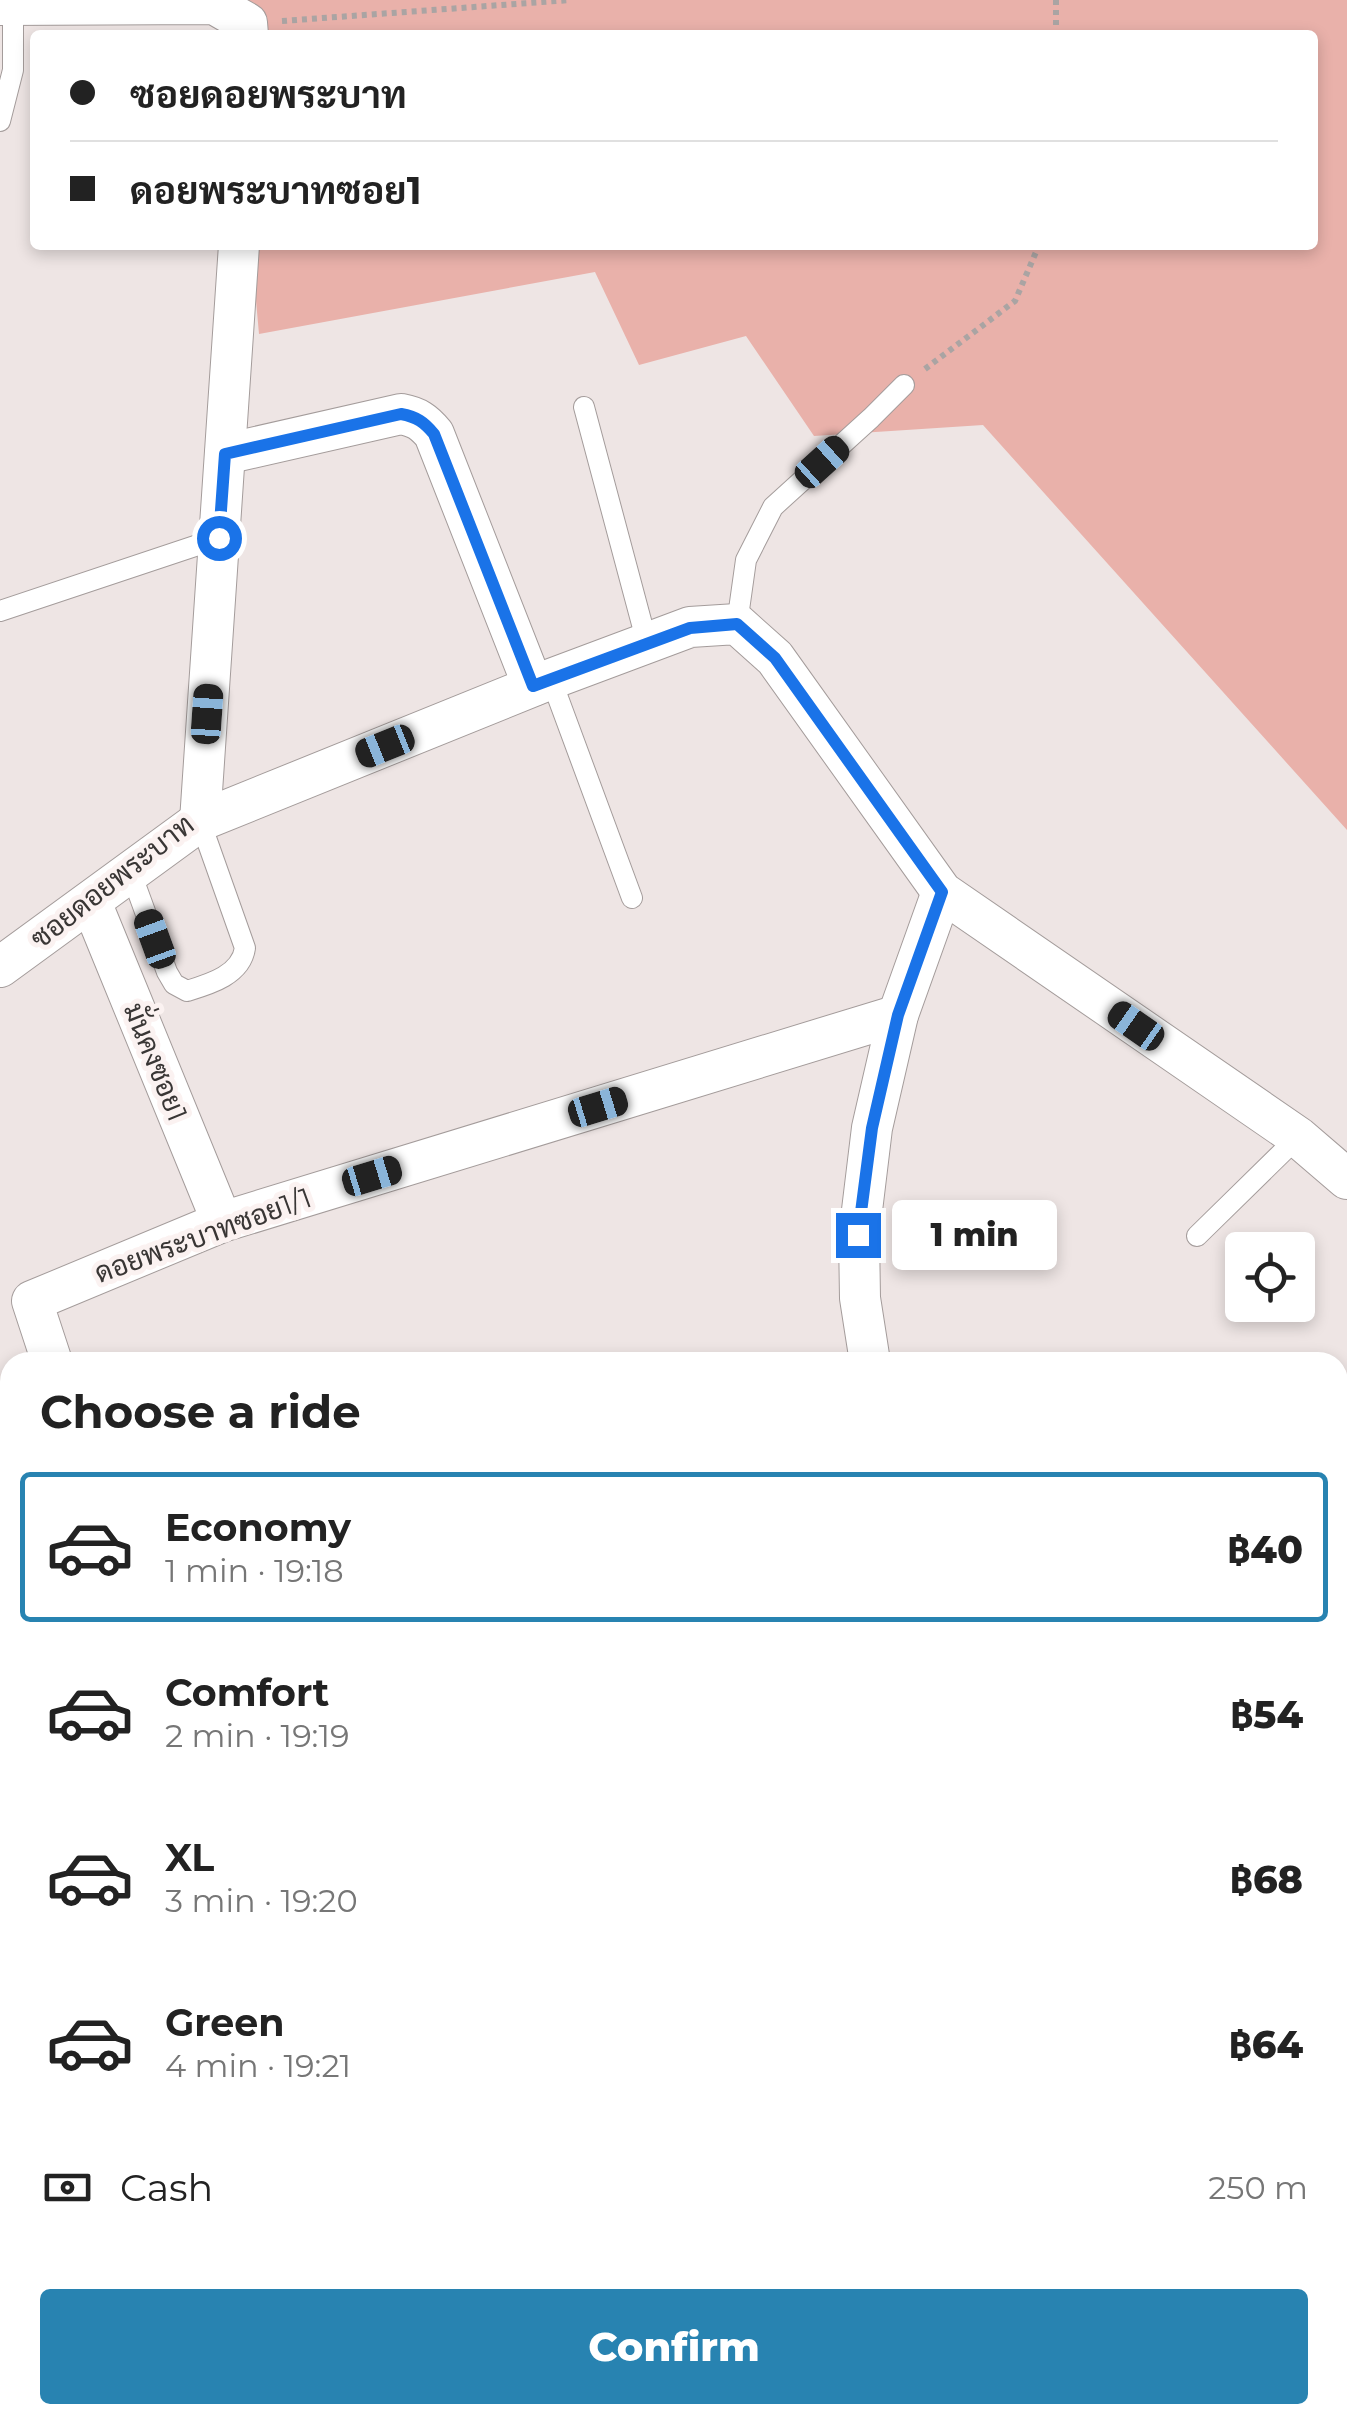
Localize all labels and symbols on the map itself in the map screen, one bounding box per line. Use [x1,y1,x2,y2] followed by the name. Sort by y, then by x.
[790,431,854,493] car
[197,516,242,561] route start
[190,683,224,745] car
[352,721,418,771] car
[24,807,200,955] street label: ซอยดอยพระบาท
[131,906,179,972] car
[117,996,201,1126] street label: มั่นคงซอย1
[1103,997,1169,1055] car
[565,1084,631,1130] car
[339,1153,405,1199] car
[90,1180,316,1290] street label: ดอยพระบาทซอย1/1
[893,1200,1058,1270] callout: 1 min
[836,1213,881,1258] route end

